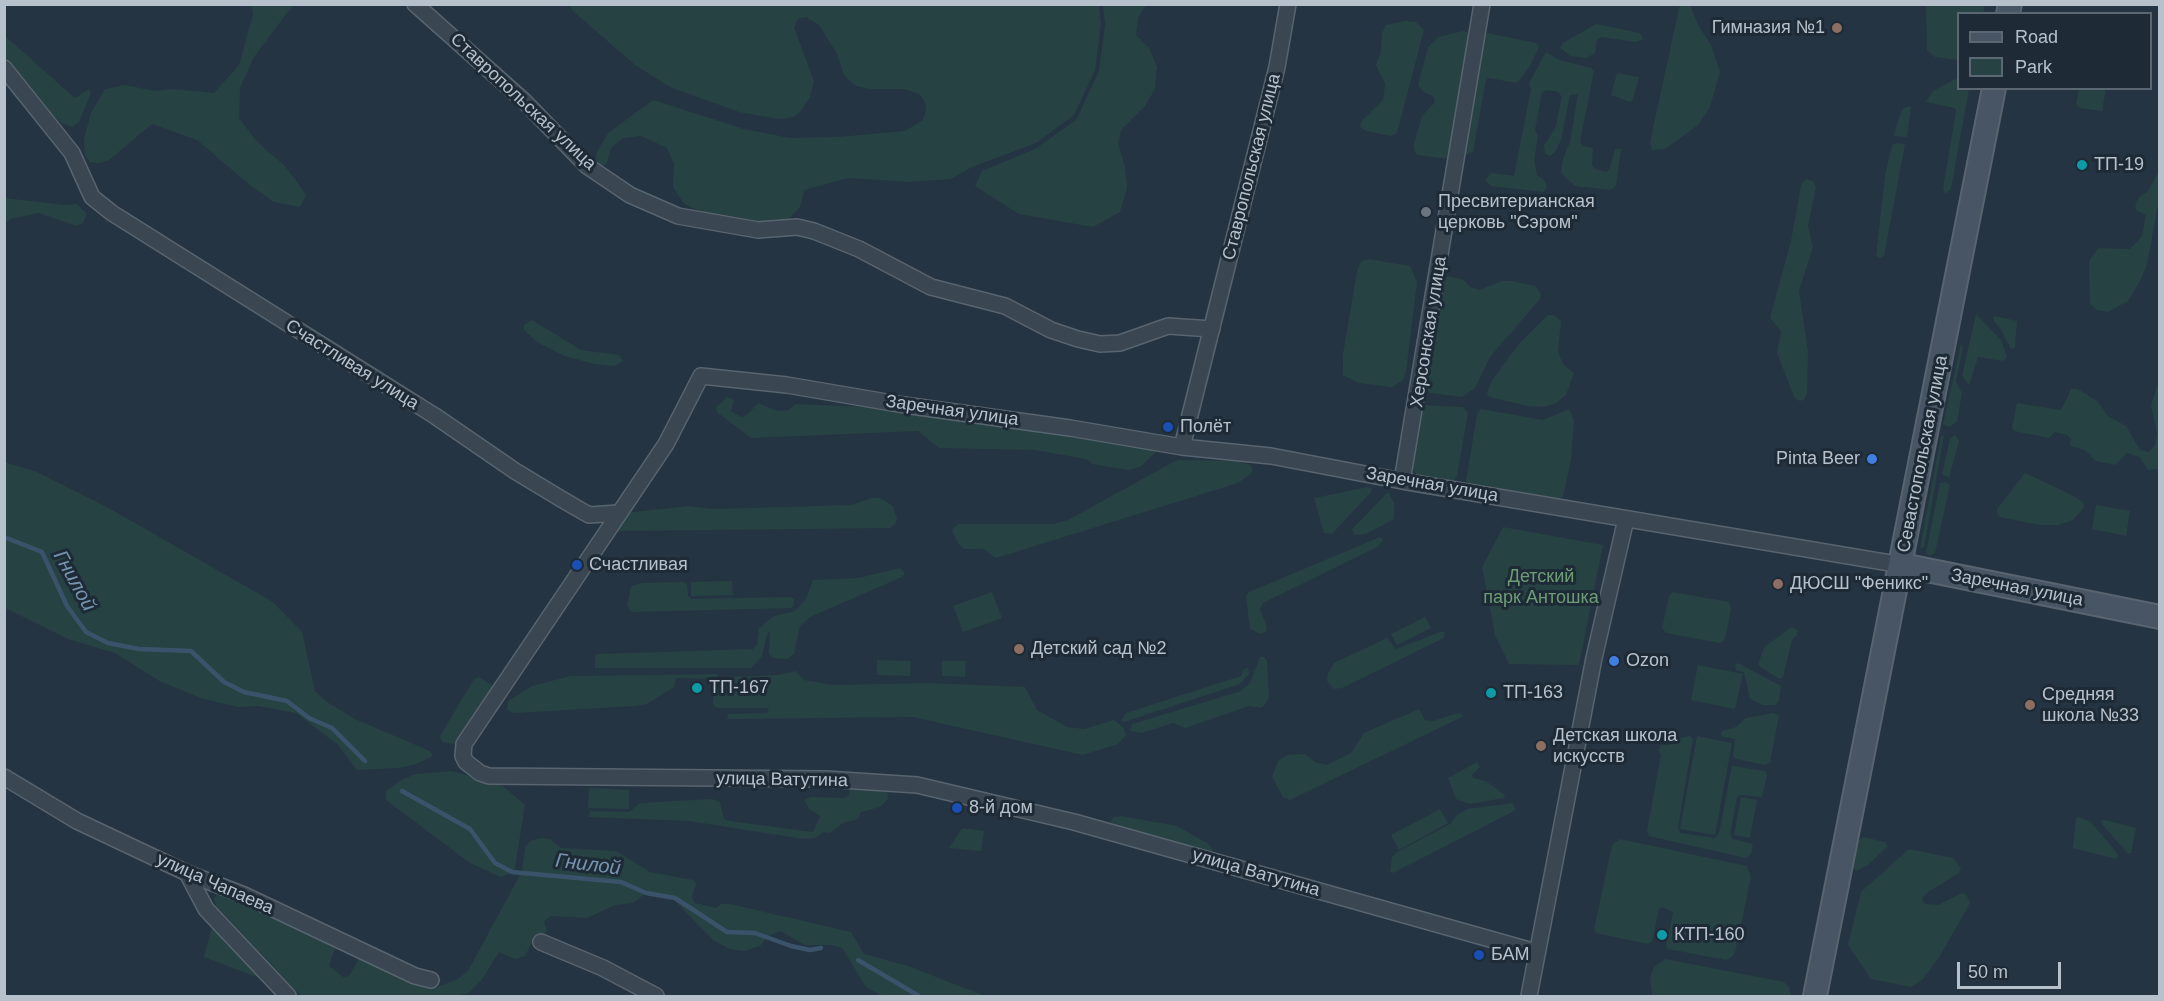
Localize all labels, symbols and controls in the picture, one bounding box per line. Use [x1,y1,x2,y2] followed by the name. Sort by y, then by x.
[1957,12,2152,90] legend
[1712,17,1825,39] place label: Гимназия №1
[1830,21,1844,35] marker: Гимназия №1
[2015,27,2058,47] text: Road
[446,29,600,175] street label: Ставропольская улица
[2015,57,2052,77] text: Park
[1218,72,1286,262] street label: Ставропольская улица
[2094,154,2144,176] place label: ТП-19
[2075,158,2089,172] marker: ТП-19
[1438,191,1595,234] place label: Пресвитерианская церковь "Сэром"
[1419,205,1433,219] marker: Пресвитерианская церковь "Сэром"
[1406,255,1452,409] street label: Херсонская улица
[281,315,423,415] street label: Счастливая улица
[1893,354,1953,554] street label: Севастопольская улица
[884,391,1020,431] street label: Заречная улица
[1180,416,1231,438] place label: Полёт
[1161,420,1175,434] marker: Полёт
[1776,448,1860,470] place label: Pinta Beer
[1865,452,1879,466] marker: Pinta Beer
[1364,463,1500,507] street label: Заречная улица
[48,546,100,616] water label: Гнилой
[589,554,688,576] place label: Счастливая
[570,558,584,572] marker: Счастливая
[1949,565,2085,611] street label: Заречная улица
[1483,566,1599,608] park label: Детский парк Антошка
[1790,573,1928,595] place label: ДЮСШ "Феникс"
[1771,577,1785,591] marker: ДЮСШ "Феникс"
[1031,638,1166,660] place label: Детский сад №2
[1012,642,1026,656] marker: Детский сад №2
[1626,650,1669,672] place label: Ozon
[1607,654,1621,668] marker: Ozon
[709,677,769,699] place label: ТП-167
[690,681,704,695] marker: ТП-167
[1503,682,1563,704] place label: ТП-163
[2042,684,2139,726] place label: Средняя школа №33
[1484,686,1498,700] marker: ТП-163
[2023,698,2037,712] marker: Средняя школа №33
[1553,725,1677,768] place label: Детская школа искусств
[1534,739,1548,753] marker: Детская школа искусств
[716,768,848,792] street label: улица Ватутина
[969,797,1033,819] place label: 8-й дом
[950,801,964,815] marker: 8-й дом
[1190,844,1322,902] street label: улица Ватутина
[153,849,277,919] street label: улица Чапаева
[554,849,622,881] water label: Гнилой
[1674,924,1744,946] place label: КТП-160
[1655,928,1669,942] marker: КТП-160
[1491,944,1529,966] place label: БАМ
[1472,948,1486,962] marker: БАМ
[1960,950,2064,988] scale bar
[1968,962,2008,982] text: 50 m

